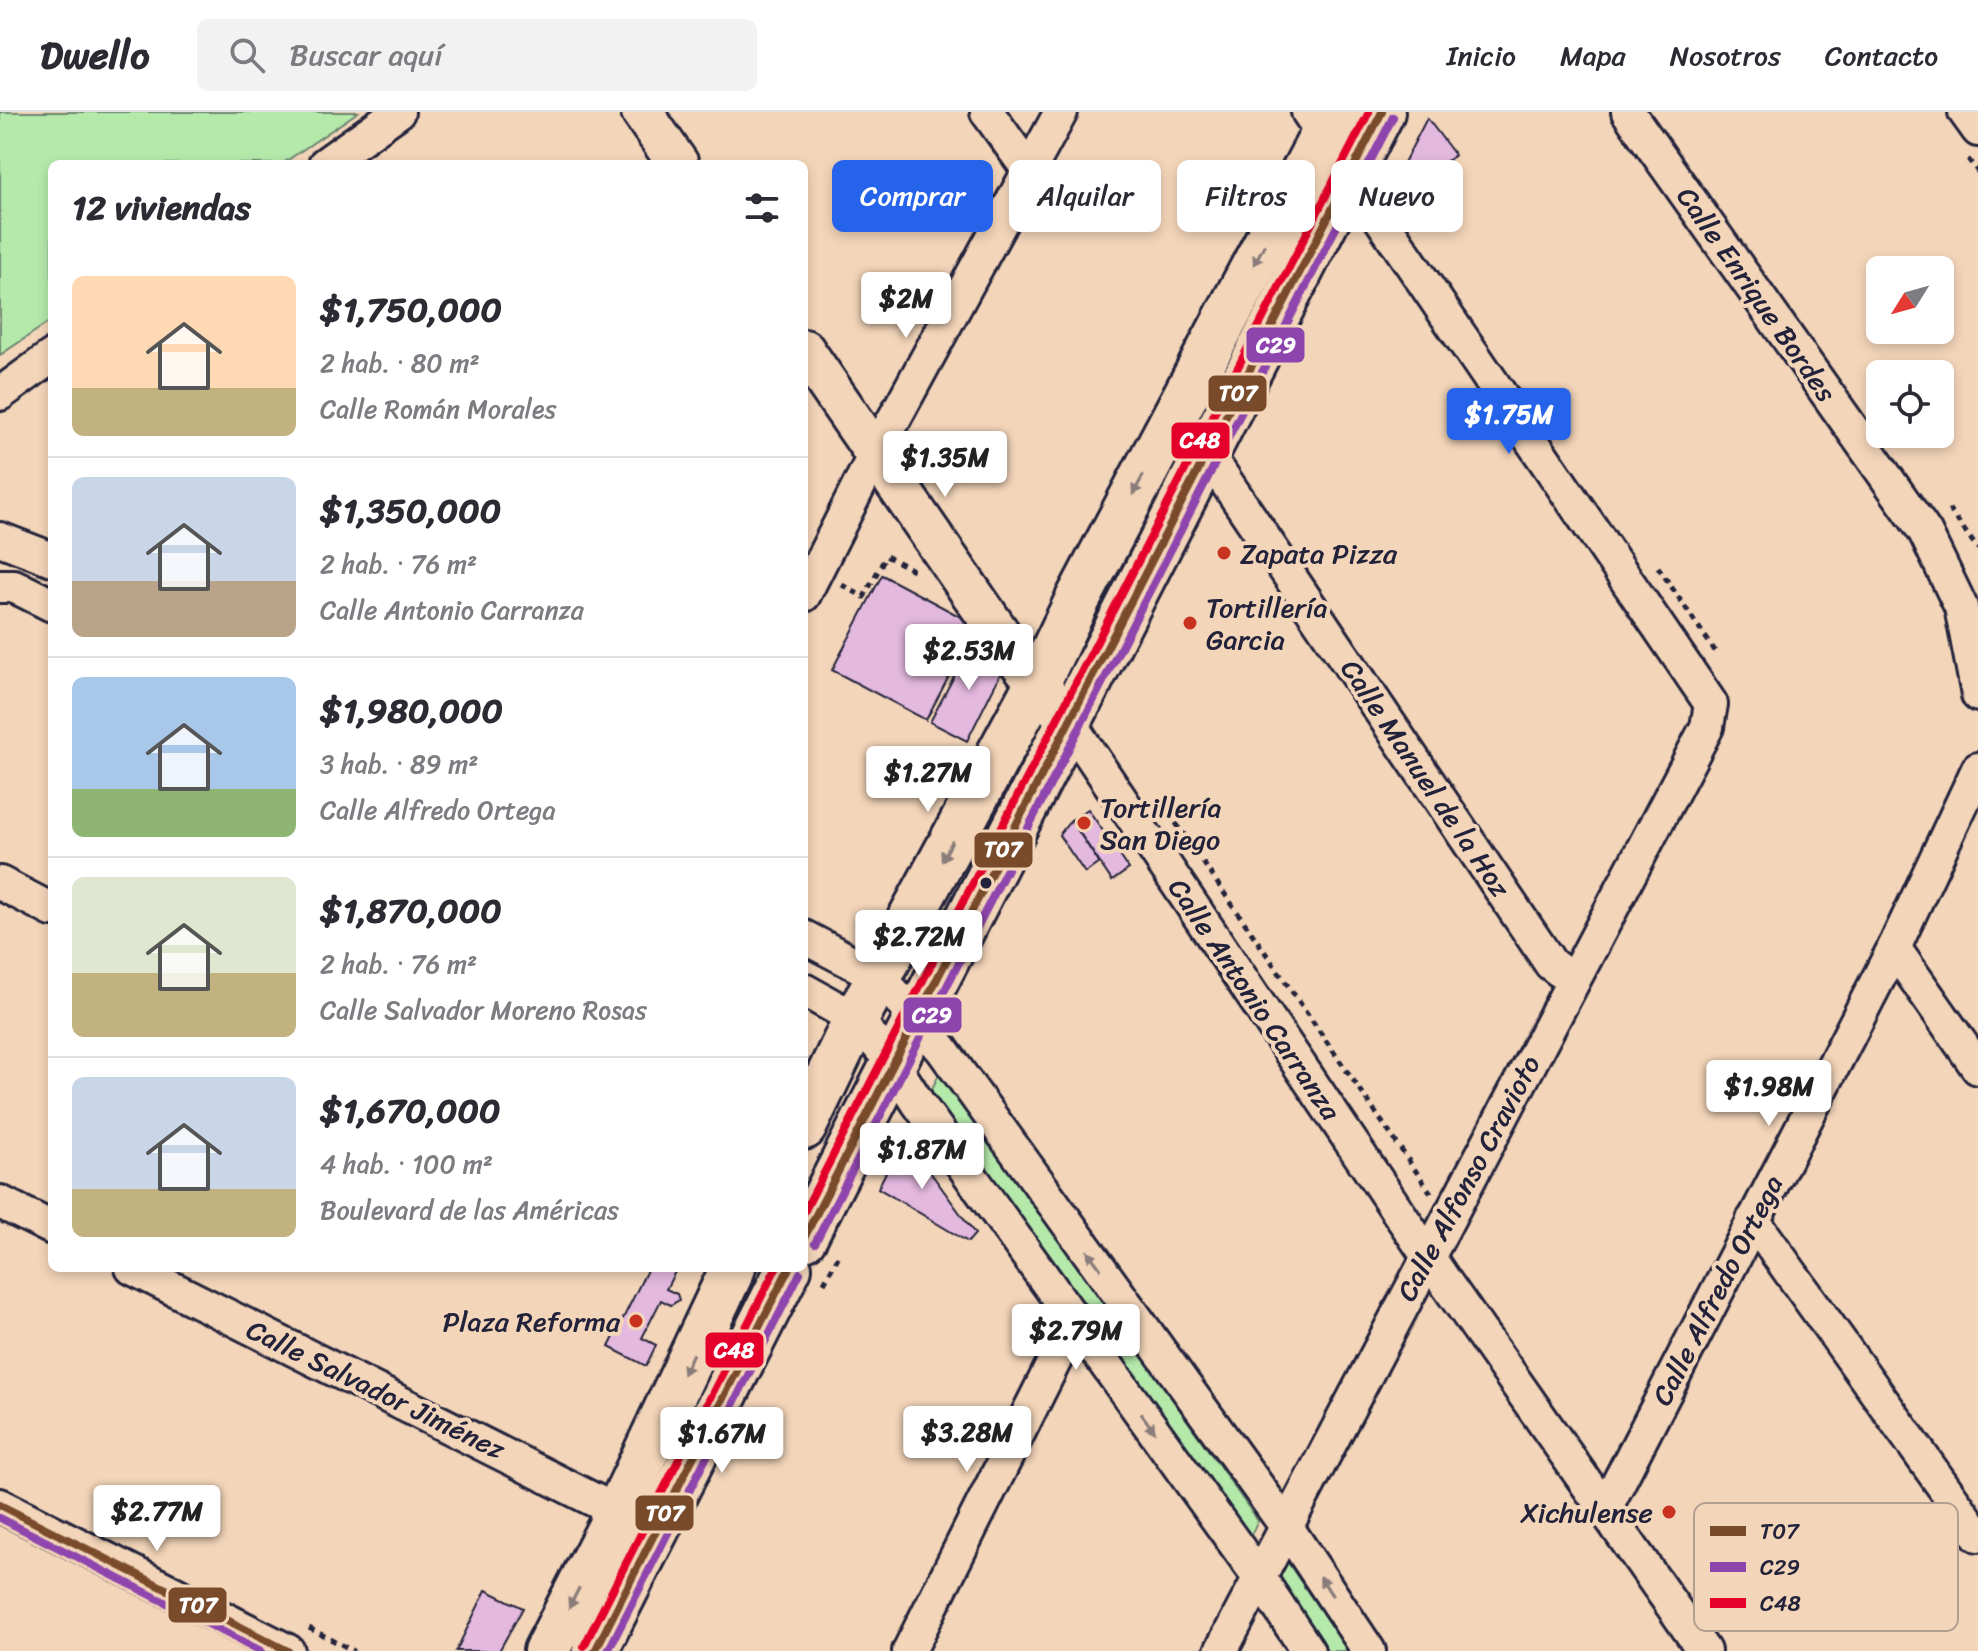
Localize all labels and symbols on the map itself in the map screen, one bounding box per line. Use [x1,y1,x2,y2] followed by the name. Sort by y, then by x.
[1664,176,1850,413] street label: Calle Enrique Bordes
[1253,244,1266,267] one-way arrow
[1866,256,1954,344] north arrow
[867,272,945,340] pin: $2M
[1245,326,1306,364] line badge: C29
[1255,326,1296,365] text: C29
[1207,374,1268,413] line badge: T07
[1219,374,1260,413] text: T07
[1444,388,1574,456] pin: $1.75M
[1170,421,1231,460] line badge: C48
[1179,421,1221,460] text: C48
[880,431,1010,499] pin: $1.35M
[1131,474,1145,497] one-way arrow
[1240,529,1398,578] place label: Zapata Pizza
[1215,544,1233,562] marker: Zapata Pizza
[1206,583,1327,664] place label: Tortillería Garcia
[1181,614,1199,632] marker: Tortillería Garcia
[904,624,1034,692] pin: $2.53M
[1327,649,1524,908] street label: Calle Manuel de la Hoz
[863,746,993,814] pin: $1.27M
[1100,783,1221,864] place label: Tortillería San Diego
[1075,814,1093,832] marker: Tortillería San Diego
[984,830,1025,869] text: T07
[973,831,1034,869] line badge: T07
[940,840,954,863] one-way arrow
[1155,868,1355,1132] street label: Calle Antonio Carranza
[978,875,994,891] unlabelled marker
[854,910,984,978] pin: $2.72M
[902,996,963,1034] line badge: C29
[911,996,952,1035] text: C29
[1383,1046,1554,1310] street label: Calle Alfonso Cravioto
[1704,1060,1834,1128] pin: $1.98M
[857,1123,987,1191] pin: $1.87M
[1638,1166,1797,1414] street label: Calle Alfredo Ortega
[1086,1249,1102,1271] one-way arrow
[442,1297,621,1346] place label: Plaza Reforma
[1011,1304,1141,1372] pin: $2.79M
[238,1305,514,1474] street label: Calle Salvador Jiménez
[627,1312,645,1330] marker: Plaza Reforma
[704,1331,765,1369] line badge: C48
[713,1331,755,1370] text: C48
[681,1352,695,1375] one-way arrow
[902,1406,1032,1474] pin: $3.28M
[657,1407,787,1475] pin: $1.67M
[1139,1413,1155,1433] one-way arrow
[92,1485,222,1553] pin: $2.77M
[1520,1488,1653,1537] place label: Xichulense
[634,1494,695,1532] line badge: T07
[646,1494,687,1533] text: T07
[1660,1503,1678,1521] marker: Xichulense
[1694,1503,1958,1631] legend
[1760,1512,1800,1551] text: T07
[1760,1548,1800,1587] text: C29
[1319,1575,1334,1597] one-way arrow
[1760,1584,1801,1623] text: C48
[167,1586,228,1624] line badge: T07
[179,1586,220,1625] text: T07
[567,1586,580,1609] one-way arrow

